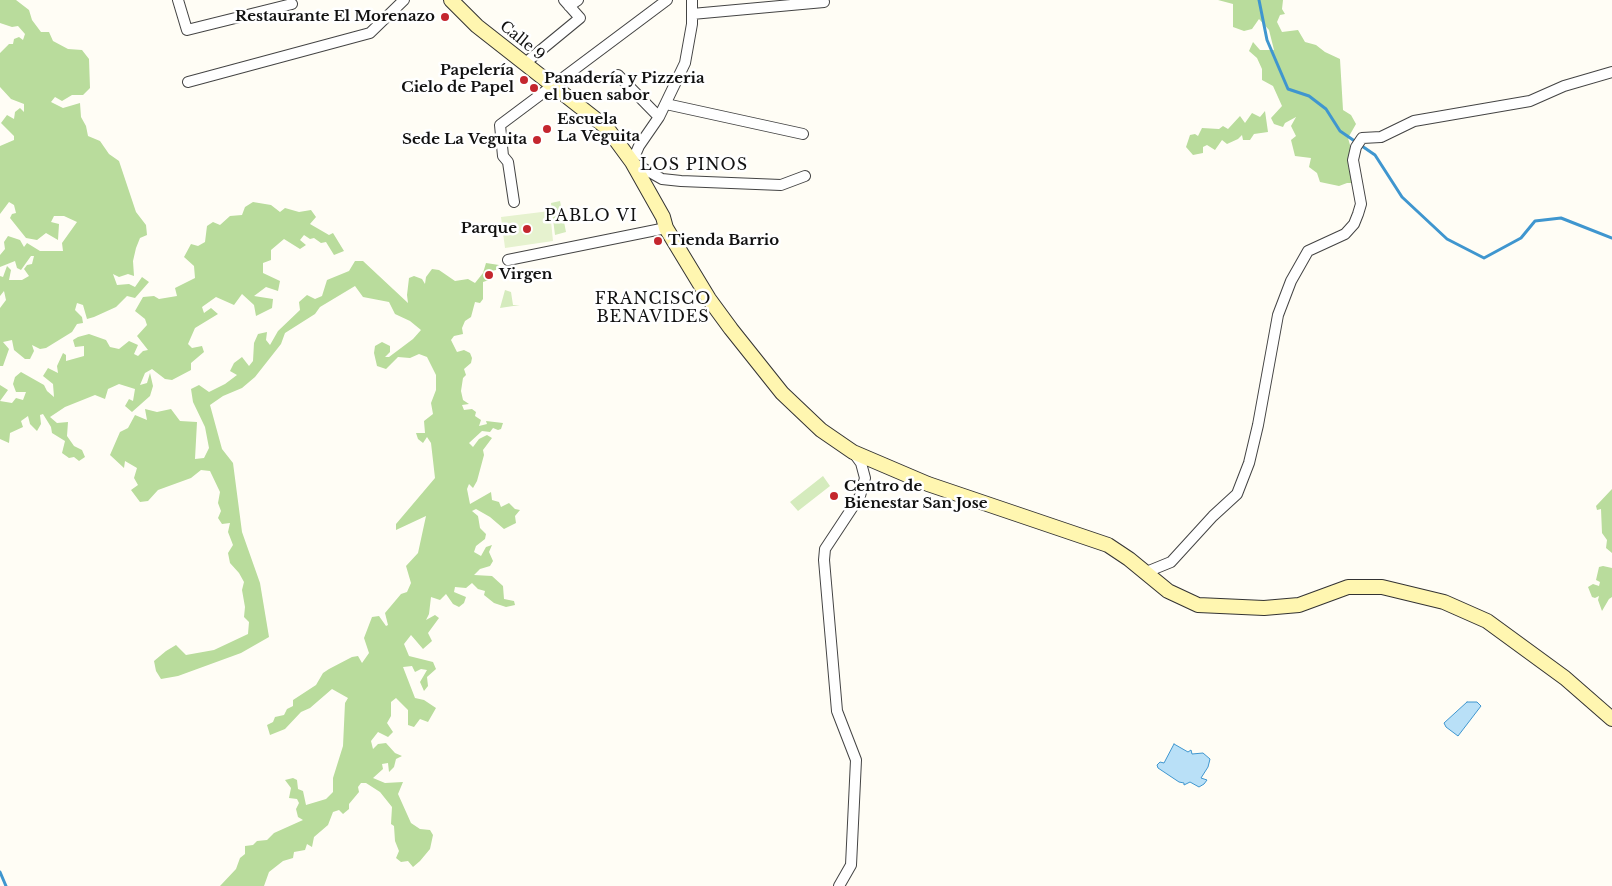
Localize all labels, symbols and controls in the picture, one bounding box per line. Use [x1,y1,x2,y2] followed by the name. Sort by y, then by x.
[235,8,435,26] place label: Restaurante El Morenazo
[439,11,451,23] marker: Restaurante El Morenazo
[496,17,548,65] street label: Calle 9
[401,62,514,97] place label: Papelería Cielo de Papel
[544,70,705,105] place label: Panadería y Pizzeria el buen sabor
[518,74,530,86] marker: Papelería Cielo de Papel
[528,82,540,94] marker: Panadería y Pizzeria el buen sabor
[557,111,640,146] place label: Escuela La Veguita
[541,123,553,135] marker: Escuela La Veguita
[402,131,527,149] place label: Sede La Veguita
[531,134,543,146] marker: Sede La Veguita
[639,155,749,175] district label: LOS PINOS
[543,206,639,226] district label: PABLO VI
[461,220,517,238] place label: Parque
[521,223,533,235] marker: Parque
[668,232,779,250] place label: Tienda Barrio
[652,235,664,247] marker: Tienda Barrio
[499,266,552,284] place label: Virgen
[483,269,495,281] marker: Virgen
[594,289,712,327] district label: FRANCISCO BENAVIDES
[844,478,988,513] place label: Centro de Bienestar San Jose
[828,490,840,502] marker: Centro de Bienestar San Jose

